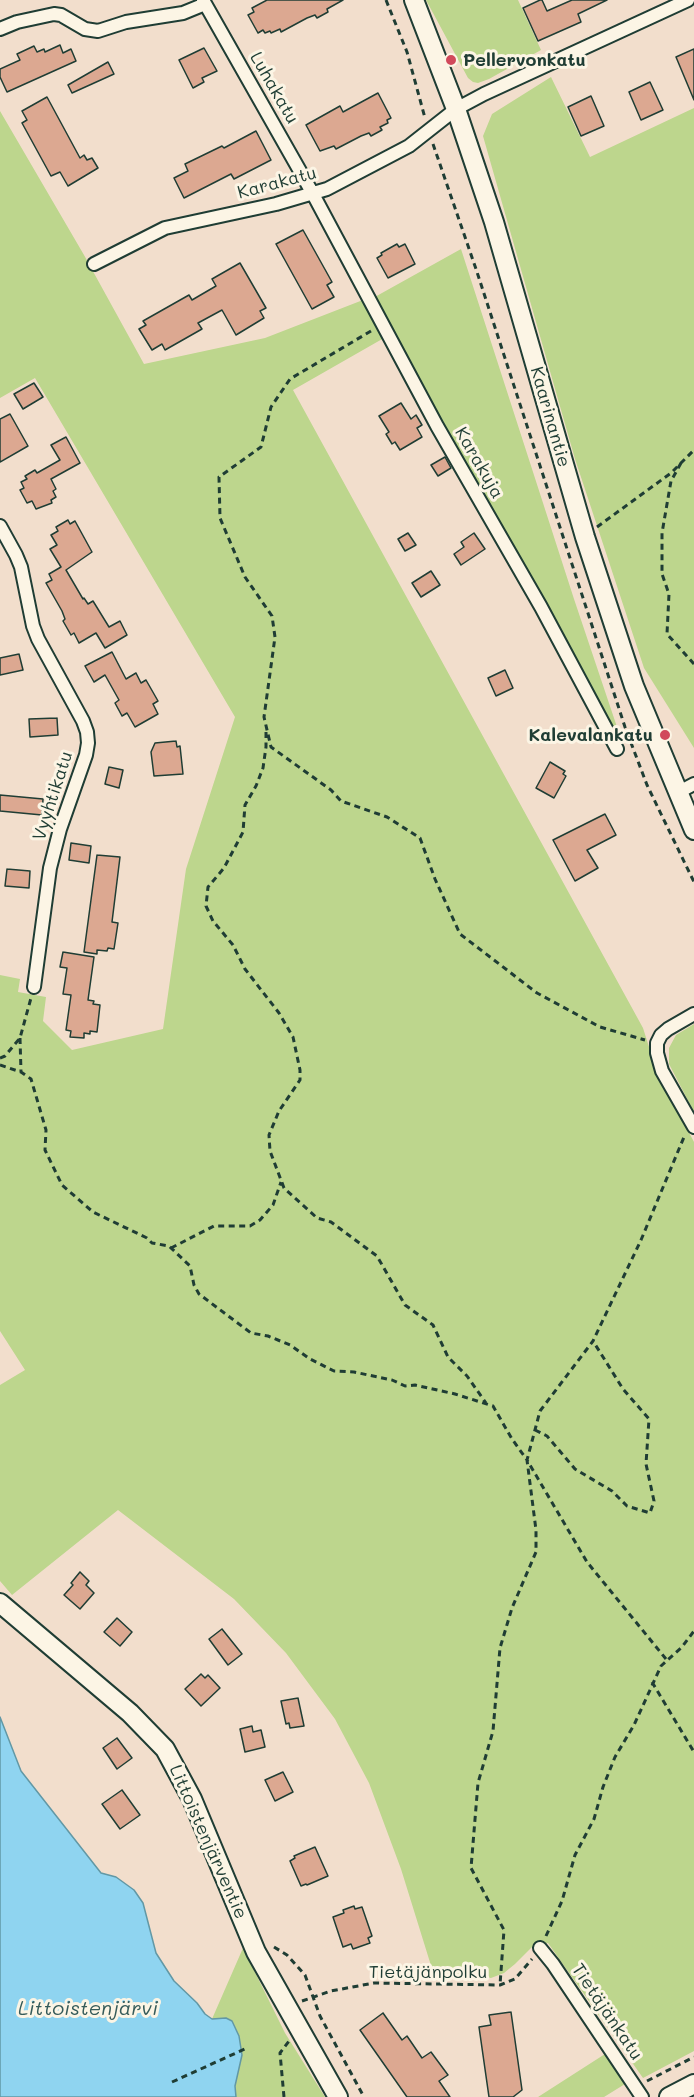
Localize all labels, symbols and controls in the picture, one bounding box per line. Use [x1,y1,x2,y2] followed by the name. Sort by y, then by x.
[245,48,303,128] street label: Luhakatu
[463,49,586,71] place label: Pellervonkatu
[444,53,458,67] marker: Pellervonkatu
[235,162,319,204] street label: Karakatu
[525,364,575,470] street label: Kaarinantie
[450,423,508,503] street label: Karakuja
[528,724,653,746] place label: Kalevalankatu
[658,728,672,742] marker: Kalevalankatu
[28,749,78,843] street label: Vyyhtikatu
[164,1762,252,1922] street label: Littoistenjärventie
[567,1960,647,2064] street label: Tietäjänkatu
[369,1961,487,1983] street label: Tietäjänpolku
[18,1997,158,2021] water label: Littoistenjärvi

